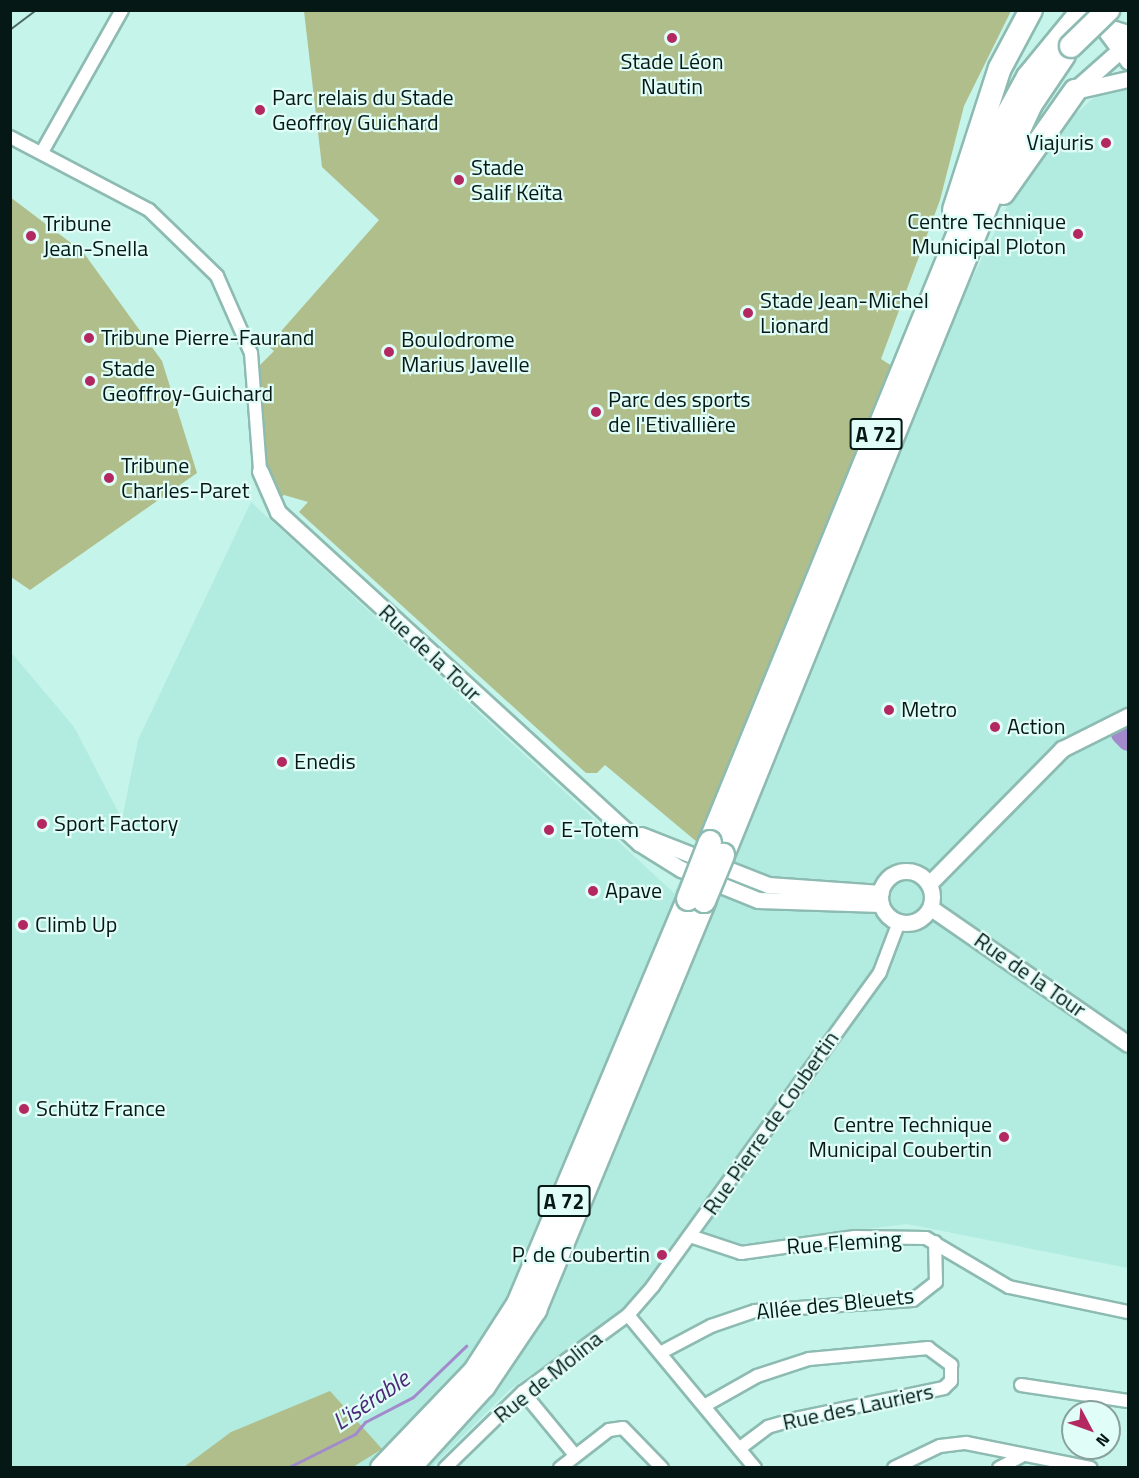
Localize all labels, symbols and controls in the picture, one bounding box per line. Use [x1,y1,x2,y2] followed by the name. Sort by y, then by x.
[665,31,679,45] marker: Stade Léon Nautin
[620,48,724,100] place label: Stade Léon Nautin
[272,84,454,136] place label: Parc relais du Stade Geoffroy Guichard
[253,103,267,117] marker: Parc relais du Stade Geoffroy Guichard
[1026,130,1094,156] place label: Viajuris
[1099,136,1113,150] marker: Viajuris
[471,154,563,206] place label: Stade Salif Keïta
[452,173,466,187] marker: Stade Salif Keïta
[907,208,1066,260] place label: Centre Technique Municipal Ploton
[43,210,148,262] place label: Tribune Jean-Snella
[1071,227,1085,241] marker: Centre Technique Municipal Ploton
[24,229,38,243] marker: Tribune Jean-Snella
[760,287,929,338] place label: Stade Jean-Michel Lionard
[741,306,755,320] marker: Stade Jean-Michel Lionard
[101,325,314,351] place label: Tribune Pierre-Faurand
[401,326,530,378] place label: Boulodrome Marius Javelle
[82,331,96,345] marker: Tribune Pierre-Faurand
[382,345,396,359] marker: Boulodrome Marius Javelle
[102,355,273,406] place label: Stade Geoffroy-Guichard
[83,374,97,388] marker: Stade Geoffroy-Guichard
[608,386,751,438] place label: Parc des sports de l'Etivallière
[589,405,603,419] marker: Parc des sports de l'Etivallière
[849,416,903,452] road number: A 72
[121,452,249,504] place label: Tribune Charles-Paret
[102,471,116,485] marker: Tribune Charles-Paret
[373,599,487,707] street label: Rue de la Tour
[901,697,957,723] place label: Metro
[882,703,896,717] marker: Metro
[1007,714,1066,740] place label: Action
[988,720,1002,734] marker: Action
[294,749,356,775] place label: Enedis
[275,755,289,769] marker: Enedis
[54,811,178,837] place label: Sport Factory
[35,817,49,831] marker: Sport Factory
[561,817,639,843] place label: E-Totem
[542,823,556,837] marker: E-Totem
[605,878,662,904] place label: Apave
[586,884,600,898] marker: Apave
[35,912,117,938] place label: Climb Up
[16,918,30,932] marker: Climb Up
[969,927,1091,1023] street label: Rue de la Tour
[698,1026,844,1220] street label: Rue Pierre de Coubertin
[36,1096,166,1122] place label: Schütz France
[17,1102,31,1116] marker: Schütz France
[809,1111,992,1162] place label: Centre Technique Municipal Coubertin
[997,1130,1011,1144] marker: Centre Technique Municipal Coubertin
[537,1183,591,1219] road number: A 72
[786,1226,902,1260] street label: Rue Fleming
[512,1242,650,1268] place label: P. de Coubertin
[655,1248,669,1262] marker: P. de Coubertin
[755,1283,915,1325] street label: Allée des Bleuets
[489,1325,607,1429] street label: Rue de Molina
[327,1364,415,1436] water label: L'isérable
[780,1378,936,1436] street label: Rue des Lauriers
[1061,1400,1121,1460] north arrow
[1090,1428,1116,1453] text: N

